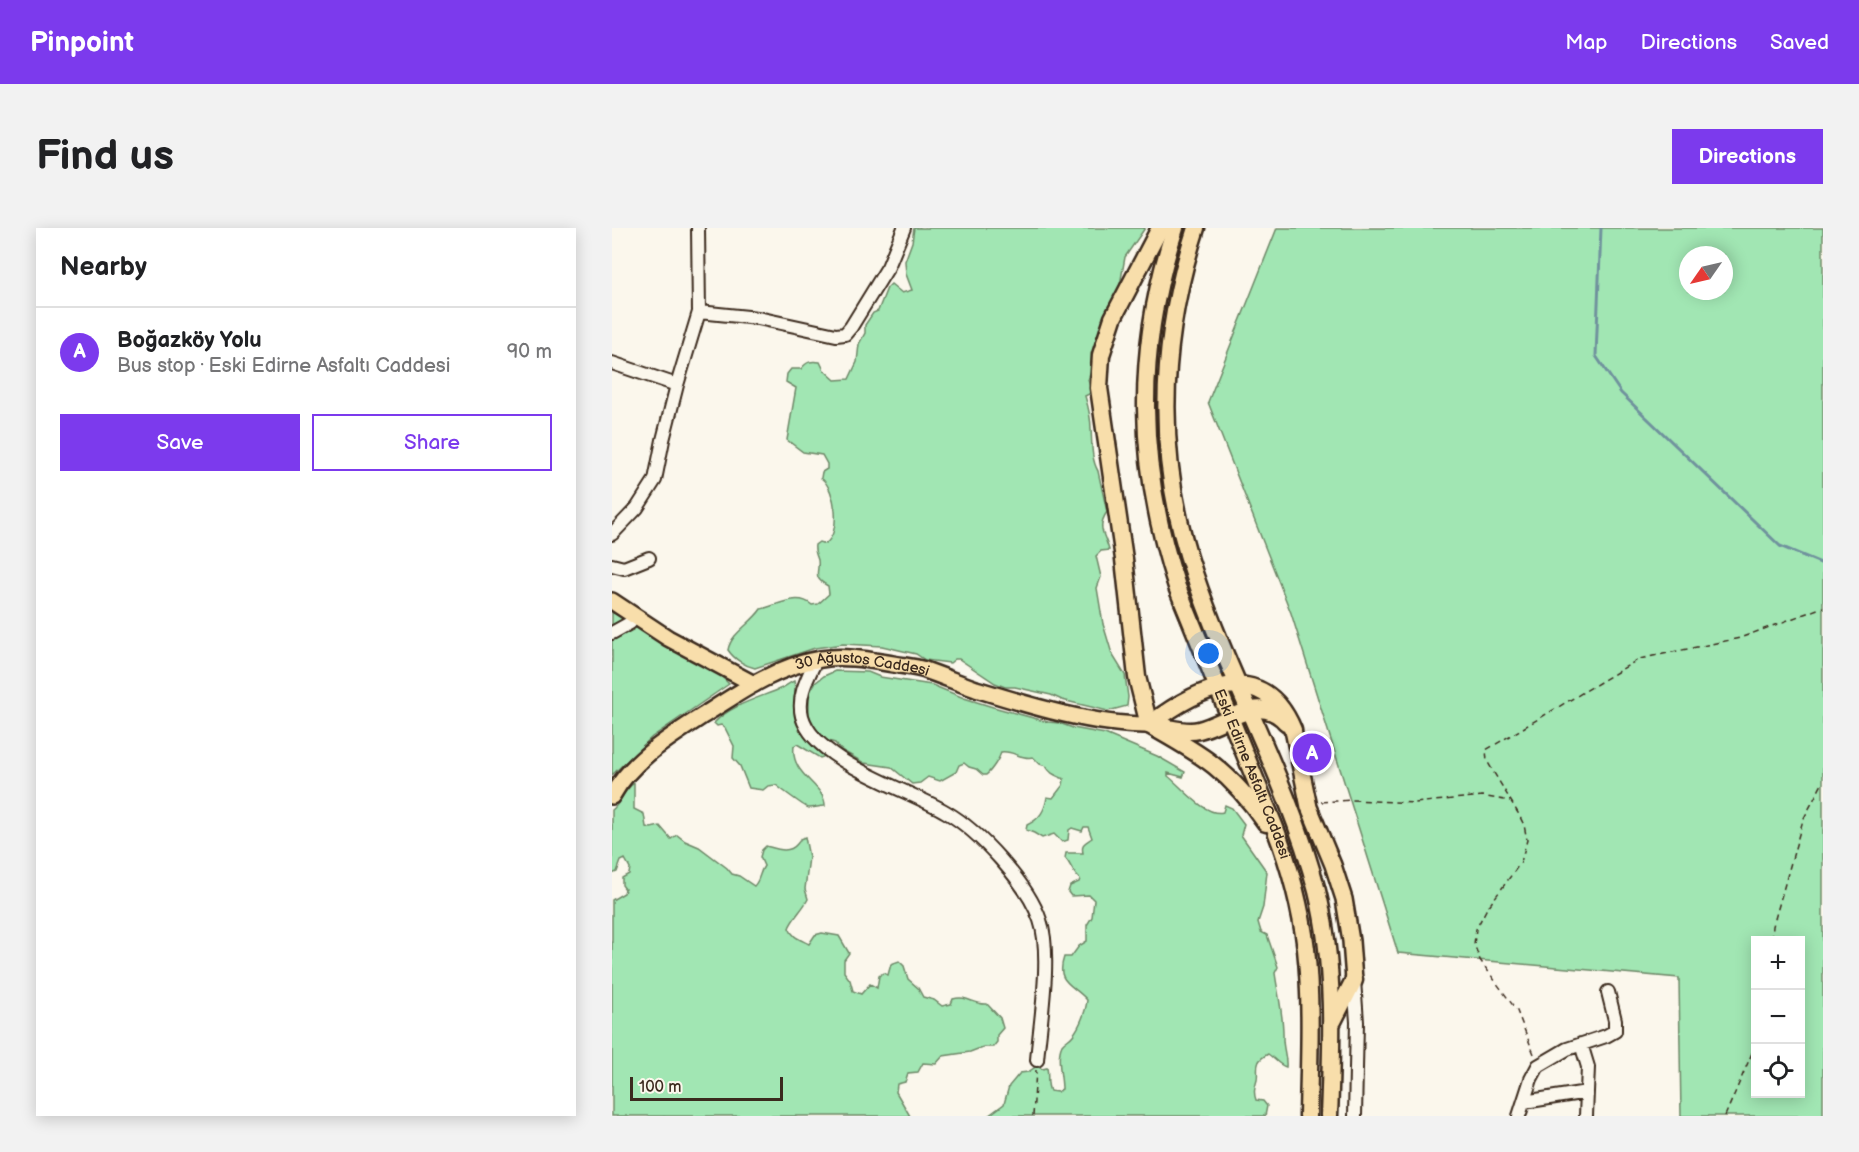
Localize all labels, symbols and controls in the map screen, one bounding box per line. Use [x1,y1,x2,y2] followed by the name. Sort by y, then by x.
[30,26,134,59] text: Pinpoint
[1565,30,1608,55] text: Map
[1641,30,1737,55] text: Directions
[1770,30,1829,55] text: Saved
[1672,129,1823,184] button: Directions
[36,131,174,182] text: Find us
[1679,246,1733,300] north arrow
[60,252,147,283] text: Nearby
[117,327,262,354] text: Boğazköy Yolu
[73,340,86,364] text: A
[507,340,552,364] text: 90 m
[117,354,450,378] text: Bus stop · Eski Edirne Asfaltı Caddesi
[60,414,300,471] button: Save
[312,414,552,471] button: Share
[1194,639,1223,668] your location
[792,648,932,680] street label: 30 Ağustos Caddesi
[1210,686,1295,861] street label: Eski Edirne Asfaltı Caddesi
[1292,730,1332,776] pin: A
[1751,936,1805,1098] map controls
[1751,936,1805,990] button: +
[1751,990,1805,1044] button: −
[1751,1044,1805,1098] button: locate
[630,1074,783,1102] scale bar
[639,1078,682,1097] text: 100 m

